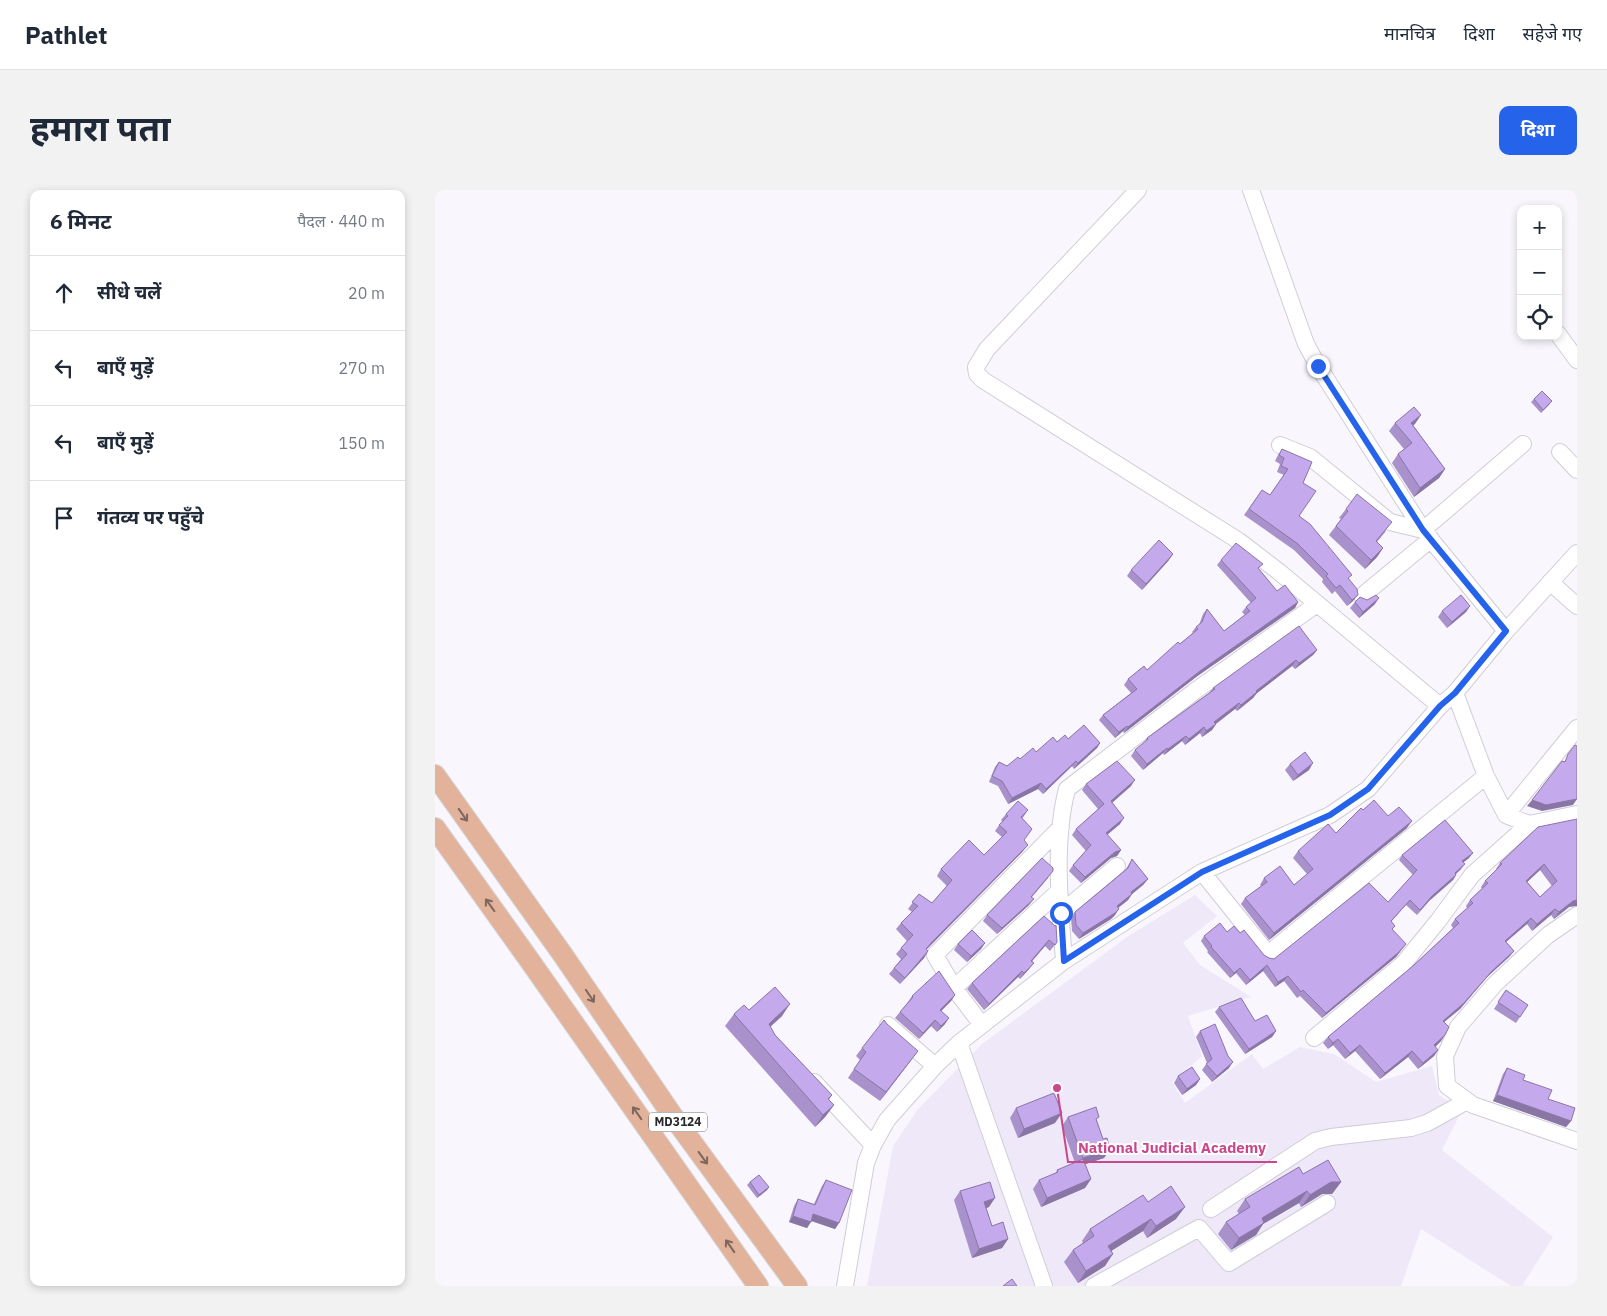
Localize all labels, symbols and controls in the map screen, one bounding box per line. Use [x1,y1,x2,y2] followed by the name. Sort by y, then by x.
[25,19,107,51] text: Pathlet
[1384,22,1435,45] text: मानचित्र
[1463,22,1495,45] text: दिशा
[1523,22,1582,45] text: सहेजे गए
[30,105,170,151] text: हमारा पता
[1499,106,1577,155] button: दिशा
[1517,205,1562,340] map controls
[1517,205,1562,250] button: +
[50,207,112,235] text: 6 मिनट
[297,211,385,231] text: पैदल · 440 m
[1517,250,1562,295] button: −
[50,279,78,307] icon: ahead
[97,280,161,304] text: सीधे चलें
[348,283,385,303] text: 20 m
[1517,295,1562,340] button: locate
[50,354,78,382] icon: left
[97,355,154,379] text: बाएँ मुड़ें
[1307,355,1330,378] route end
[338,358,385,378] text: 270 m
[50,429,78,457] icon: left
[97,430,154,454] text: बाएँ मुड़ें
[338,433,385,453] text: 150 m
[50,504,78,532] icon: arrive
[97,505,204,529] text: गंतव्य पर पहुँचे
[458,808,468,822] one-way arrow
[485,898,495,912] one-way arrow
[1050,902,1073,925] route start
[585,988,595,1002] one-way arrow
[632,1106,642,1120] one-way arrow
[649,1112,707,1132] road number: MD3124
[1068,1132,1277,1162] callout: National Judicial Academy
[1078,1138,1266,1157] text: National Judicial Academy
[698,1151,708,1165] one-way arrow
[725,1239,735,1253] one-way arrow

